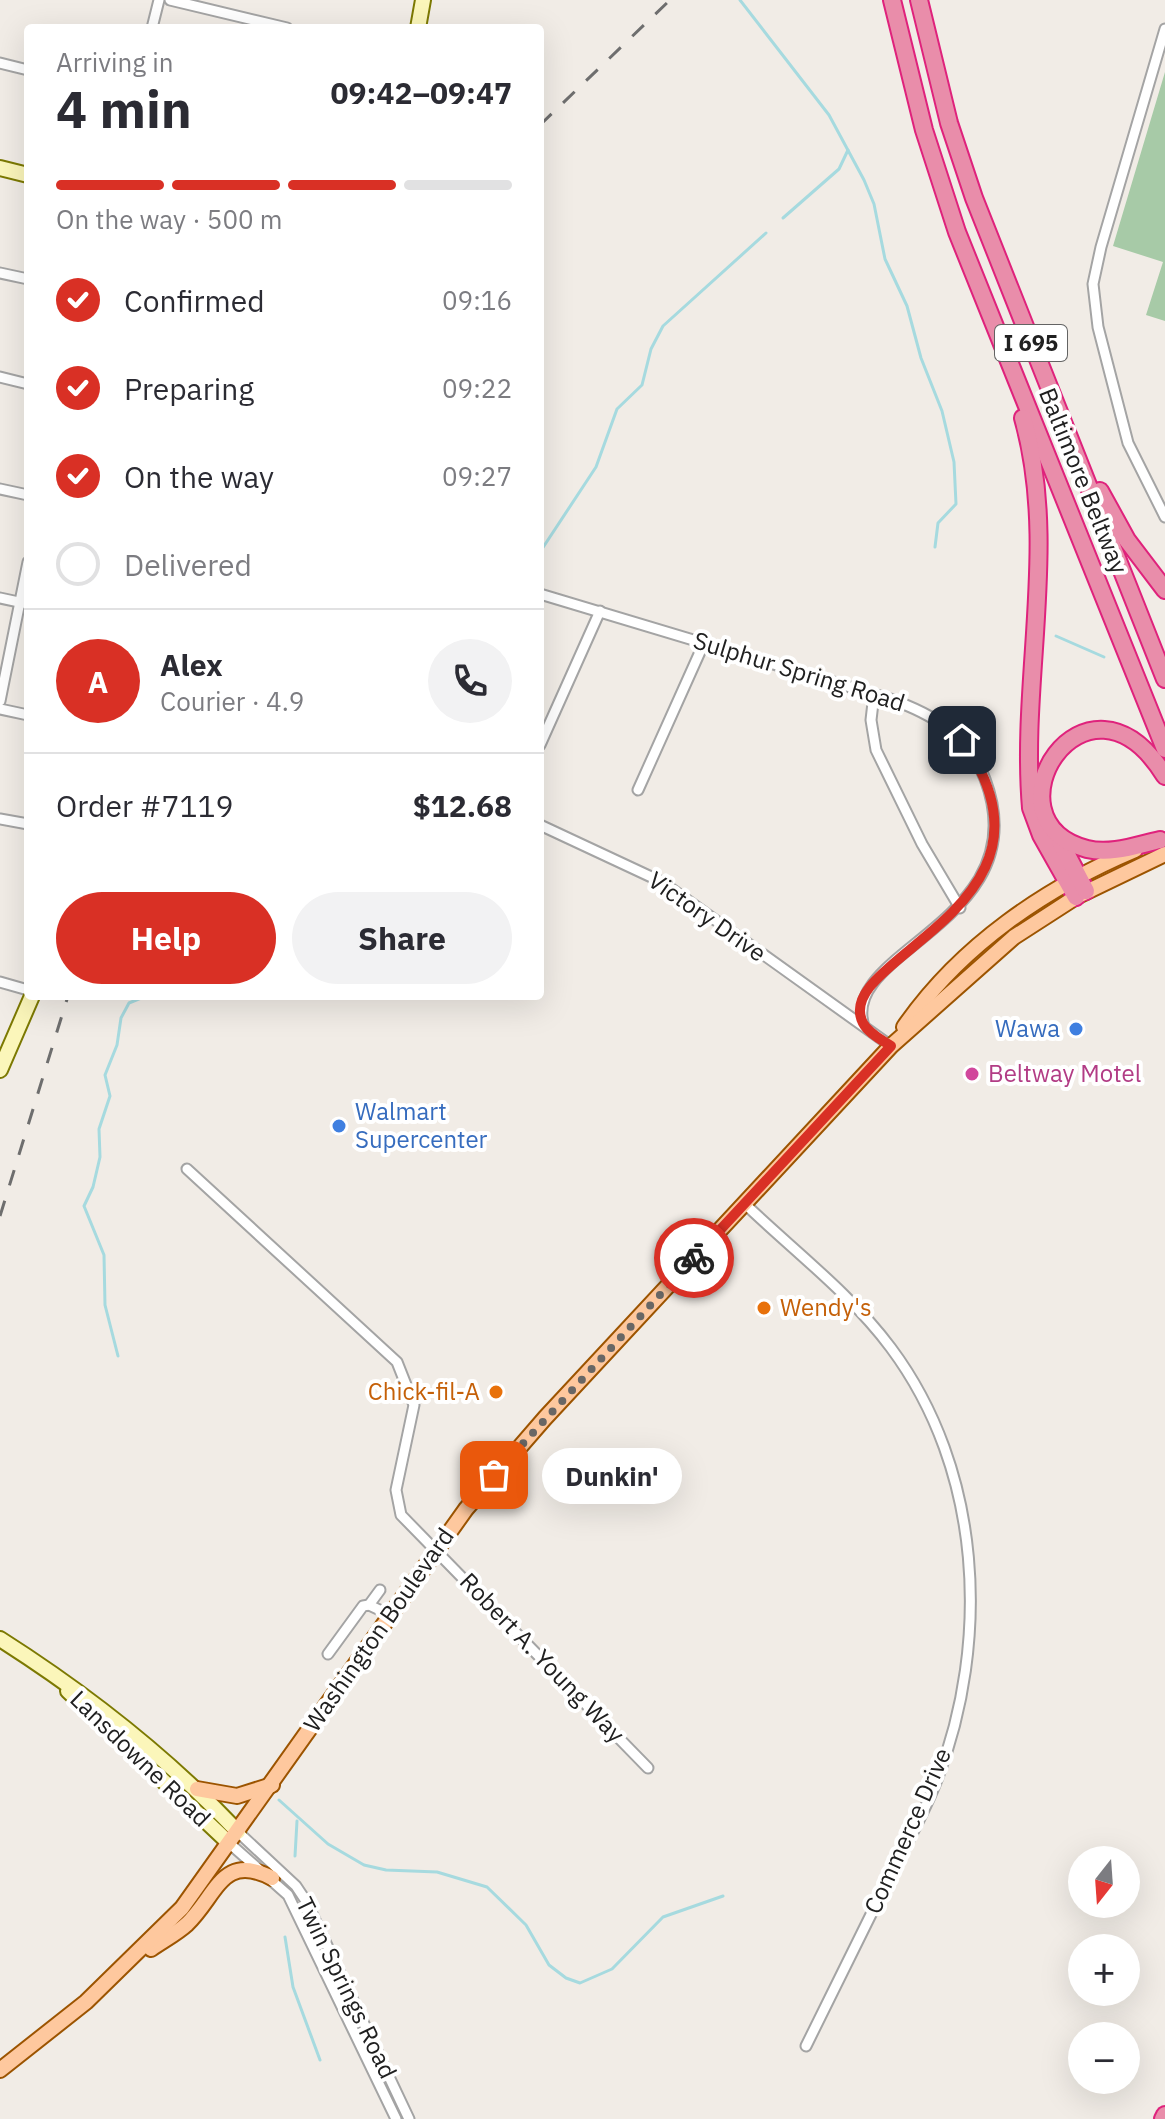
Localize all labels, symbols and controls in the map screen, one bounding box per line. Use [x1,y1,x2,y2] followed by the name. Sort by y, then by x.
[56,45,173,79] text: Arriving in
[331,73,512,112] text: 09:42–09:47
[56,75,192,142] text: 4 min
[56,202,282,236] text: On the way · 500 m
[56,278,100,322] icon: check
[124,281,265,320] text: Confirmed
[442,283,512,317] text: 09:16
[995,325,1067,361] road number: I 695
[56,366,100,410] icon: check
[124,369,254,408] text: Preparing
[442,371,512,405] text: 09:22
[1032,383,1136,578] street label: Baltimore Beltway
[56,454,100,498] icon: check
[124,457,274,496] text: On the way
[442,459,512,493] text: 09:27
[124,545,252,584] text: Delivered
[690,624,909,718] street label: Sulphur Spring Road
[428,639,512,723] button: phone
[160,645,223,684] text: Alex
[88,662,108,701] text: A
[160,684,304,718] text: Courier · 4.9
[928,706,996,774] pin
[940,718,984,762] icon: home
[56,786,233,825] text: Order #7119
[413,786,512,825] text: $12.68
[642,864,773,969] street label: Victory Drive
[56,892,276,984] button: Help
[292,892,512,984] button: Share
[995,1012,1060,1044] place label: Wawa
[1067,1020,1085,1038] marker: Wawa
[988,1057,1141,1089] place label: Beltway Motel
[963,1065,981,1083] marker: Beltway Motel
[355,1095,488,1155] place label: Walmart Supercenter
[330,1117,348,1135] marker: Walmart Supercenter
[654,1218,734,1298] courier
[672,1236,716,1280] icon: bike
[780,1291,872,1323] place label: Wendy's
[755,1299,773,1317] marker: Wendy's
[368,1375,480,1407] place label: Chick-fil-A
[487,1383,505,1401] marker: Chick-fil-A
[460,1441,528,1509] pin
[542,1447,682,1503] callout: Dunkin'
[472,1453,516,1497] icon: bag
[565,1459,659,1493] text: Dunkin'
[296,1521,461,1738] street label: Washington Boulevard
[453,1565,632,1749] street label: Robert A. Young Way
[64,1683,218,1834] street label: Lansdowne Road
[856,1743,958,1919] street label: Commerce Drive
[1068,1846,1140,1918] north arrow
[1068,1846,1140,2094] map controls
[289,1892,405,2084] street label: Twin Springs Road
[1068,1934,1140,2006] button: +
[1068,2022,1140,2094] button: −

